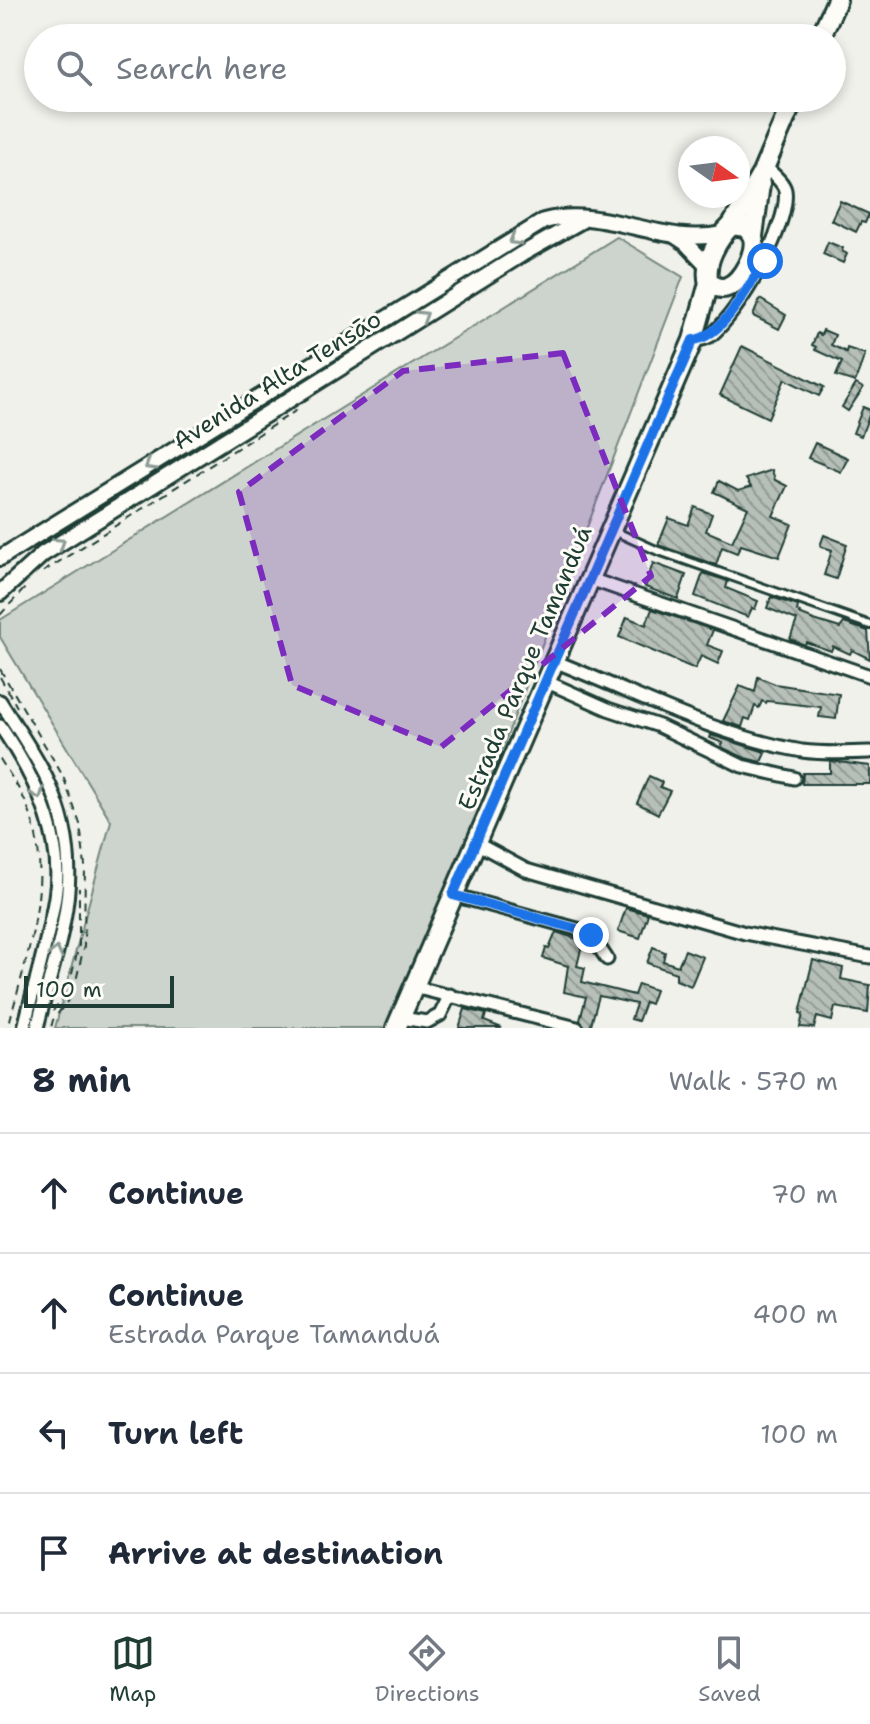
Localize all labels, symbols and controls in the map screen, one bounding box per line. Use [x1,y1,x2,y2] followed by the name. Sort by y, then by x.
[24,24,846,112] search box
[52,46,96,90] icon: search
[116,48,287,89] text: Search here
[678,136,750,208] north arrow
[508,230,523,245] one-way arrow
[747,243,783,279] route start
[167,303,387,457] street label: Avenida Alta Tensāo
[414,310,428,325] one-way arrow
[144,456,159,471] one-way arrow
[450,521,600,815] street label: Estrada Parque Tamanduá
[51,537,65,552] one-way arrow
[28,786,45,800] one-way arrow
[573,917,609,953] route end
[47,946,64,960] one-way arrow
[24,972,174,1008] scale bar
[36,975,102,1004] text: 100 m
[32,1057,131,1103] text: 8 min
[668,1063,838,1098] text: Walk · 570 m
[32,1171,76,1215] icon: ahead
[108,1173,244,1214] text: Continue
[771,1176,838,1211] text: 70 m
[108,1275,244,1316] text: Continue
[32,1291,76,1335] icon: ahead
[753,1296,838,1331] text: 400 m
[108,1316,440,1351] text: Estrada Parque Tamanduá
[32,1411,76,1455] icon: left
[108,1413,243,1454] text: Turn left
[760,1416,838,1451] text: 100 m
[32,1531,76,1575] icon: arrive
[108,1533,443,1574] text: Arrive at destination
[109,1631,156,1708] tab: Map
[375,1631,480,1708] tab: Directions
[698,1631,761,1708] tab: Saved

